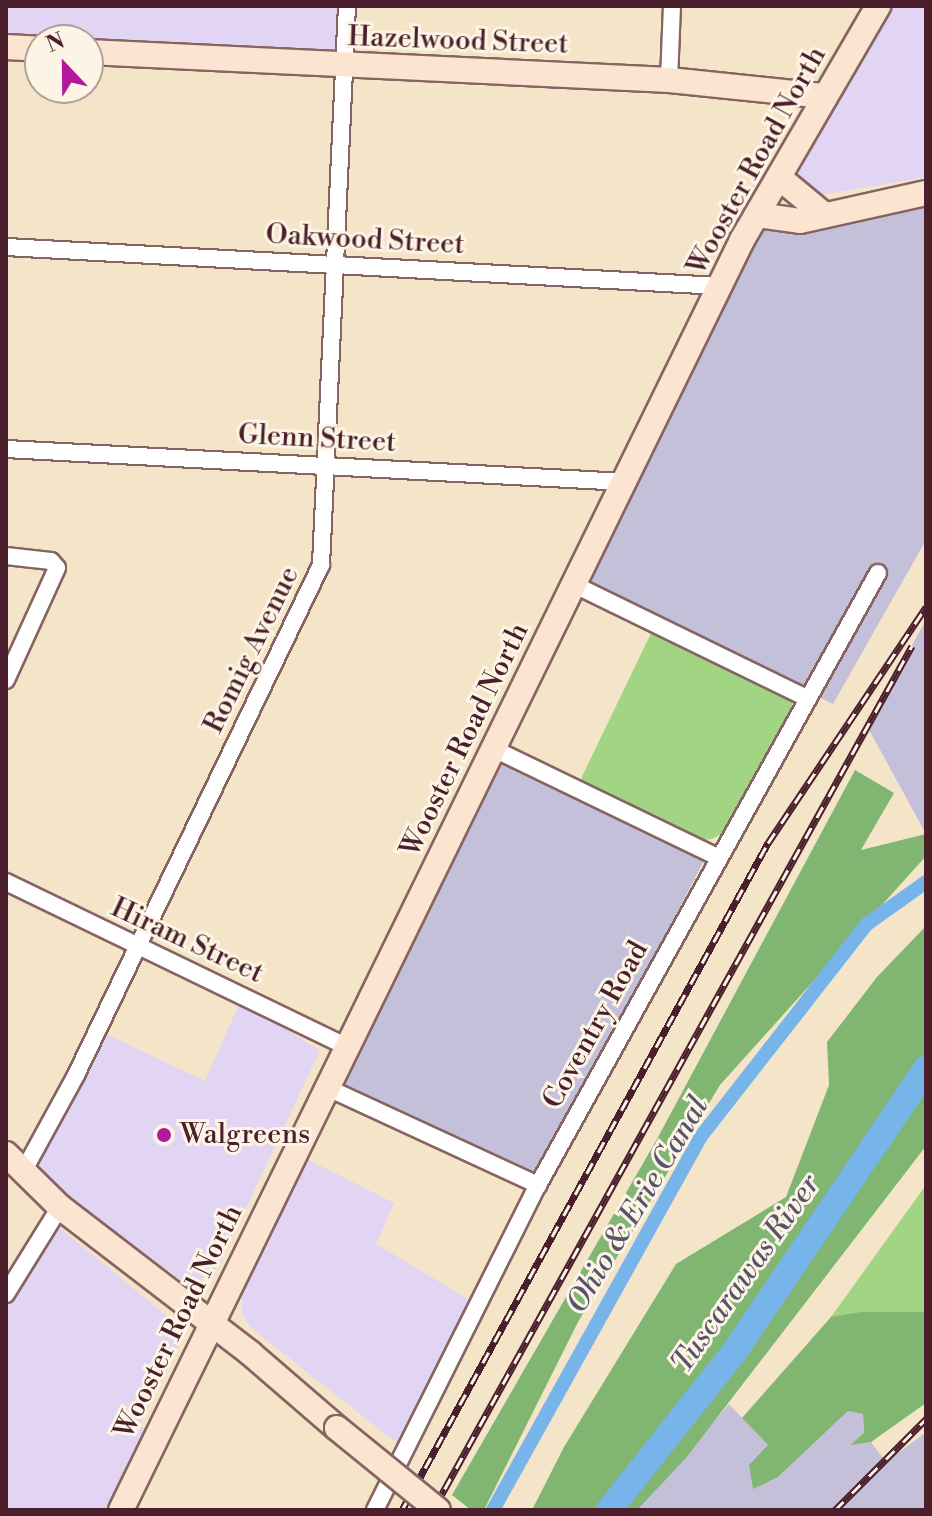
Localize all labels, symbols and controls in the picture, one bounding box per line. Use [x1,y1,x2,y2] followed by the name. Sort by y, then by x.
[347,20,569,62] street label: Hazelwood Street
[24,24,104,104] north arrow
[42,27,69,59] text: N
[680,41,834,281] street label: Wooster Road North
[265,218,465,262] street label: Oakwood Street
[237,418,397,460] street label: Glenn Street
[197,561,307,739] street label: Romig Avenue
[394,618,536,862] street label: Wooster Road North
[106,891,268,991] street label: Hiram Street
[536,935,656,1115] street label: Coventry Road
[559,1090,717,1320] water label: Ohio & Erie Canal
[180,1118,310,1152] place label: Walgreens
[155,1126,173,1144] marker: Walgreens
[664,1168,828,1380] water label: Tuscarawas River
[108,1200,250,1444] street label: Wooster Road North

